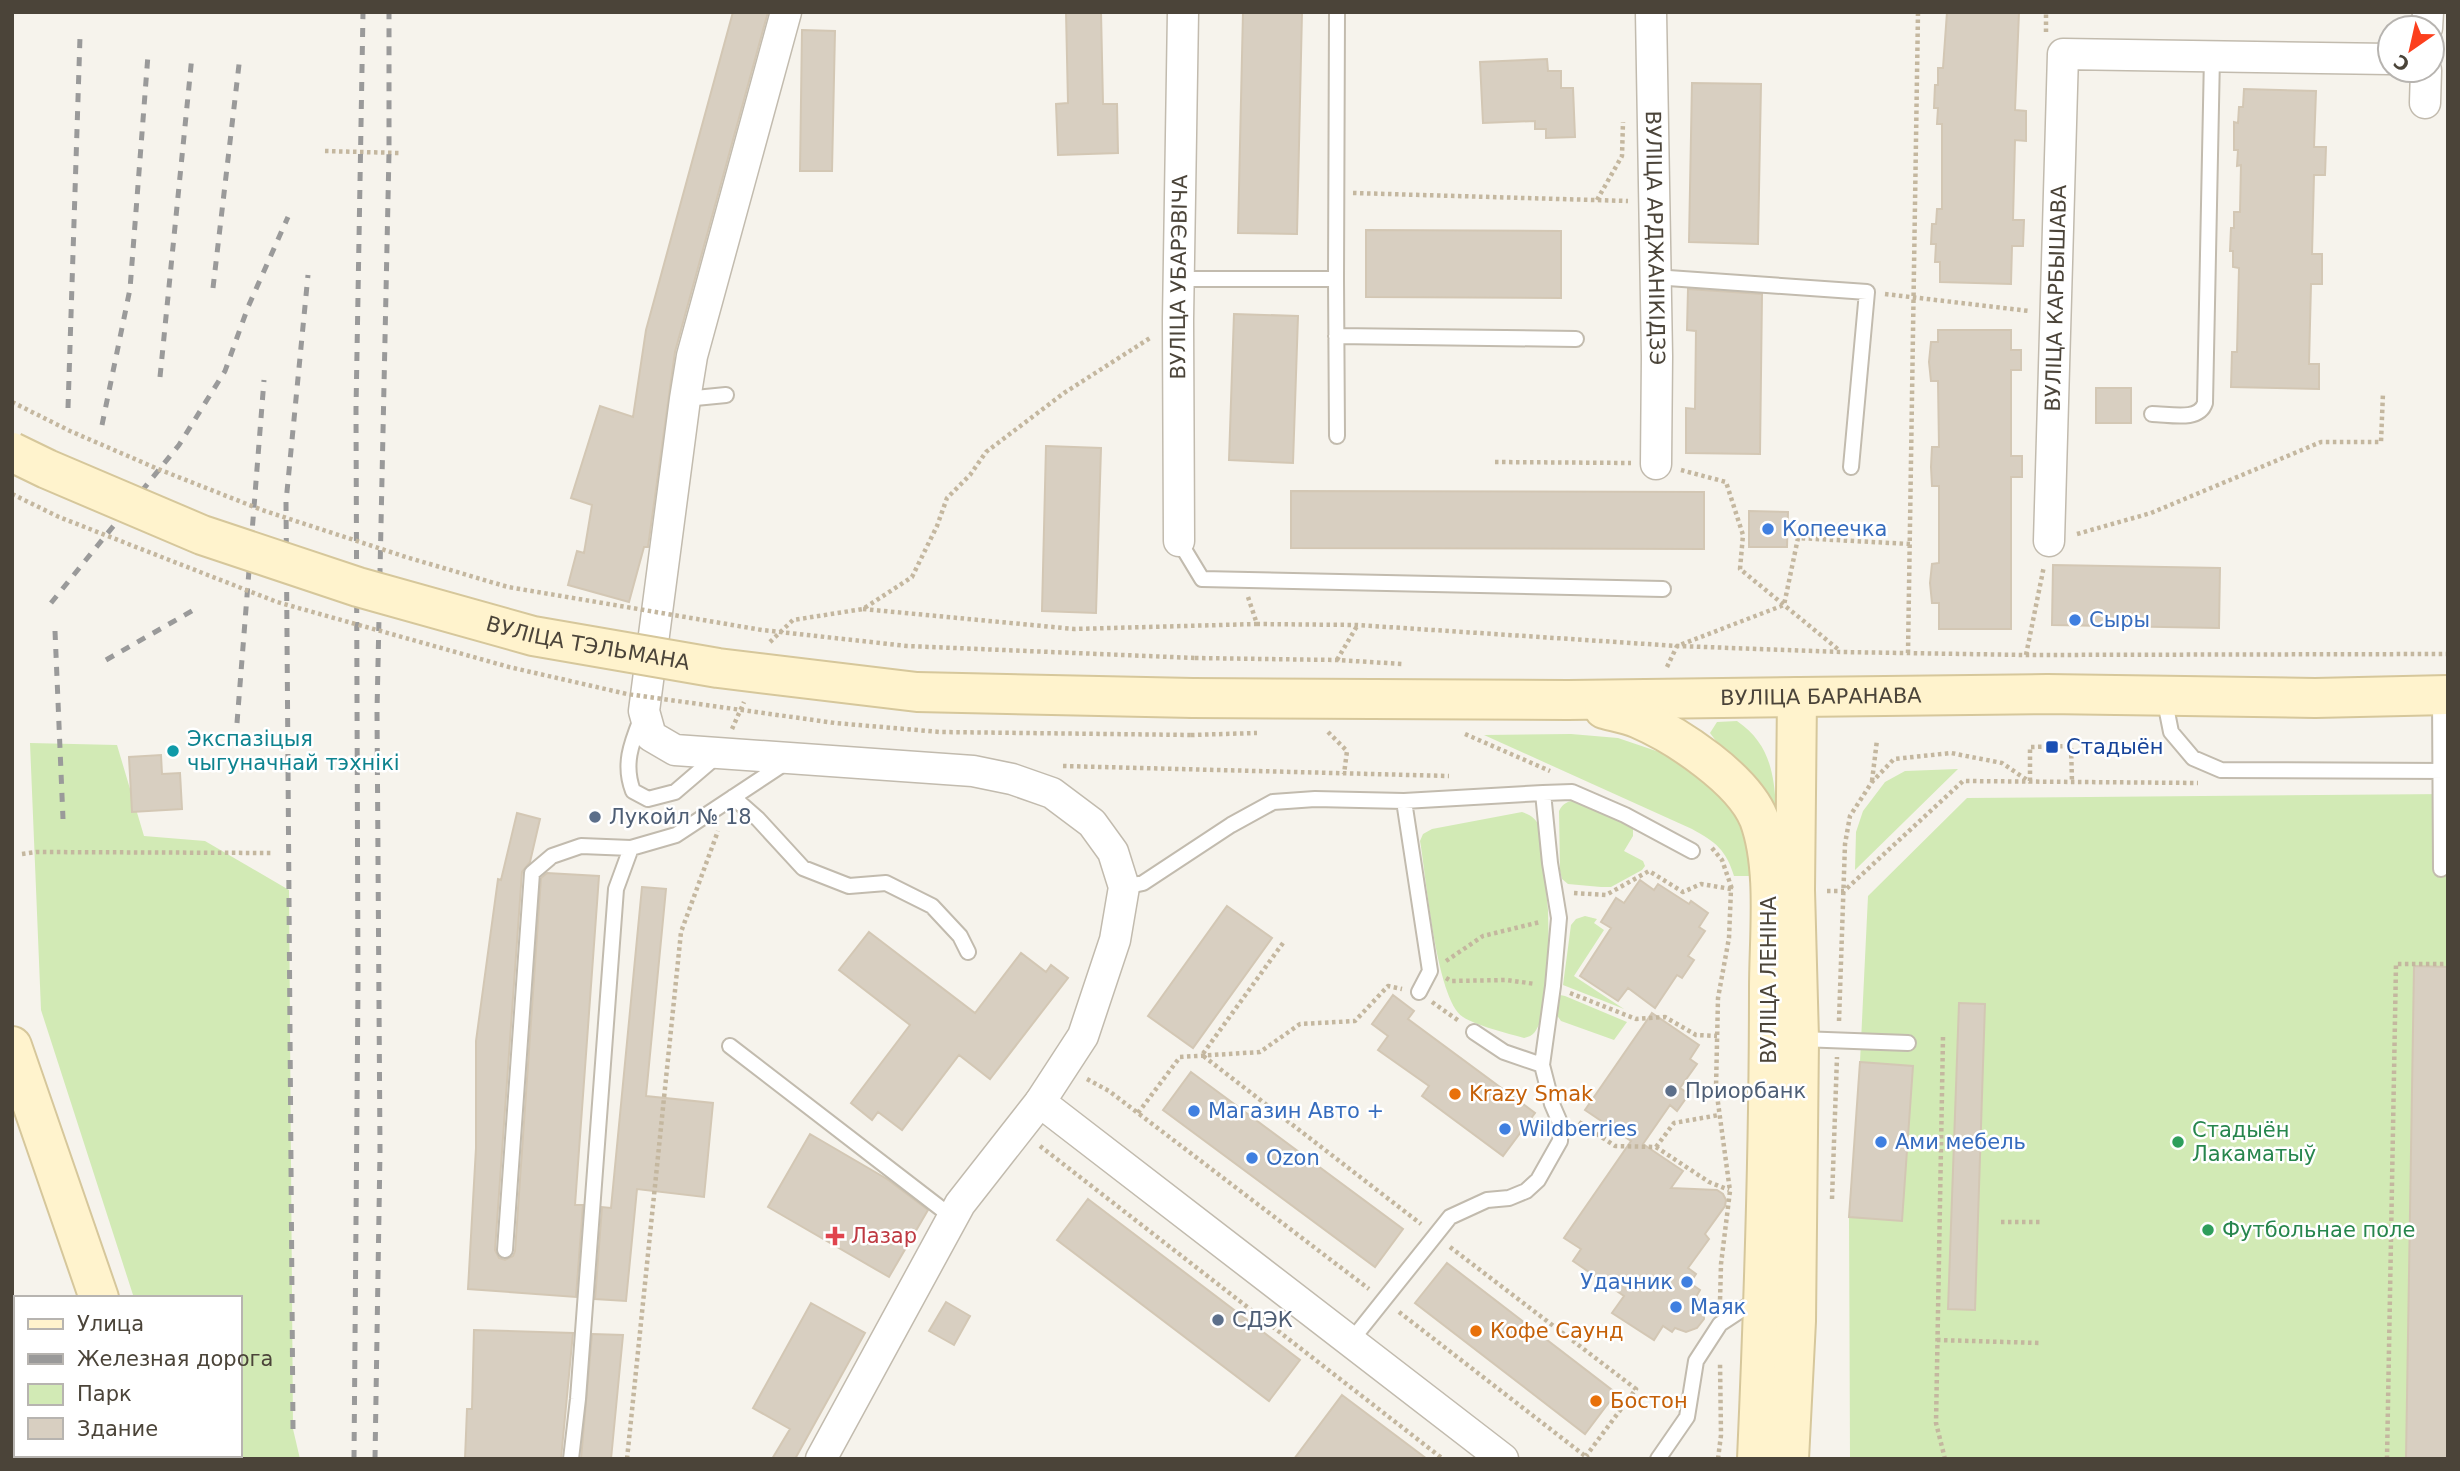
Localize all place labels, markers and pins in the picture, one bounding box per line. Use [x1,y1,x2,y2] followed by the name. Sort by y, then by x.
[1782,517,1887,541] place label: Копеечка
[1760,521,1776,537] marker: Копеечка
[2089,608,2150,632] place label: Сыры
[2067,612,2083,628] marker: Сыры
[187,727,400,775] place label: Экспазіцыя чыгуначнай тэхнікі
[2066,735,2164,759] place label: Стадыён
[2044,739,2060,755] marker: Стадыён
[165,743,181,759] marker: Экспазіцыя чыгуначнай тэхнікі
[609,805,752,829] place label: Лукойл № 18
[587,809,603,825] marker: Лукойл № 18
[1685,1079,1806,1103] place label: Приорбанк
[1469,1082,1594,1106] place label: Krazy Smak
[1663,1083,1679,1099] marker: Приорбанк
[1447,1086,1463,1102] marker: Krazy Smak
[1208,1099,1384,1123] place label: Магазин Авто +
[1186,1103,1202,1119] marker: Магазин Авто +
[1519,1117,1637,1141] place label: Wildberries
[2192,1118,2316,1166] place label: Стадыён Лакаматыў
[1497,1121,1513,1137] marker: Wildberries
[1895,1130,2026,1154] place label: Ами мебель
[1873,1134,1889,1150] marker: Ами мебель
[2170,1134,2186,1150] marker: Стадыён Лакаматыў
[1266,1146,1320,1170] place label: Ozon
[1244,1150,1260,1166] marker: Ozon
[2222,1218,2415,1242] place label: Футбольнае поле
[2200,1222,2216,1238] marker: Футбольнае поле
[851,1224,917,1248] place label: Лазар
[825,1226,845,1246] marker: Лазар
[1580,1270,1673,1294] place label: Удачник
[1679,1274,1695,1290] marker: Удачник
[1690,1295,1746,1319] place label: Маяк
[1668,1299,1684,1315] marker: Маяк
[1232,1308,1293,1332] place label: СДЭК
[1210,1312,1226,1328] marker: СДЭК
[1490,1319,1624,1343] place label: Кофе Саунд
[1468,1323,1484,1339] marker: Кофе Саунд
[1610,1389,1688,1413] place label: Бостон
[1588,1393,1604,1409] marker: Бостон

